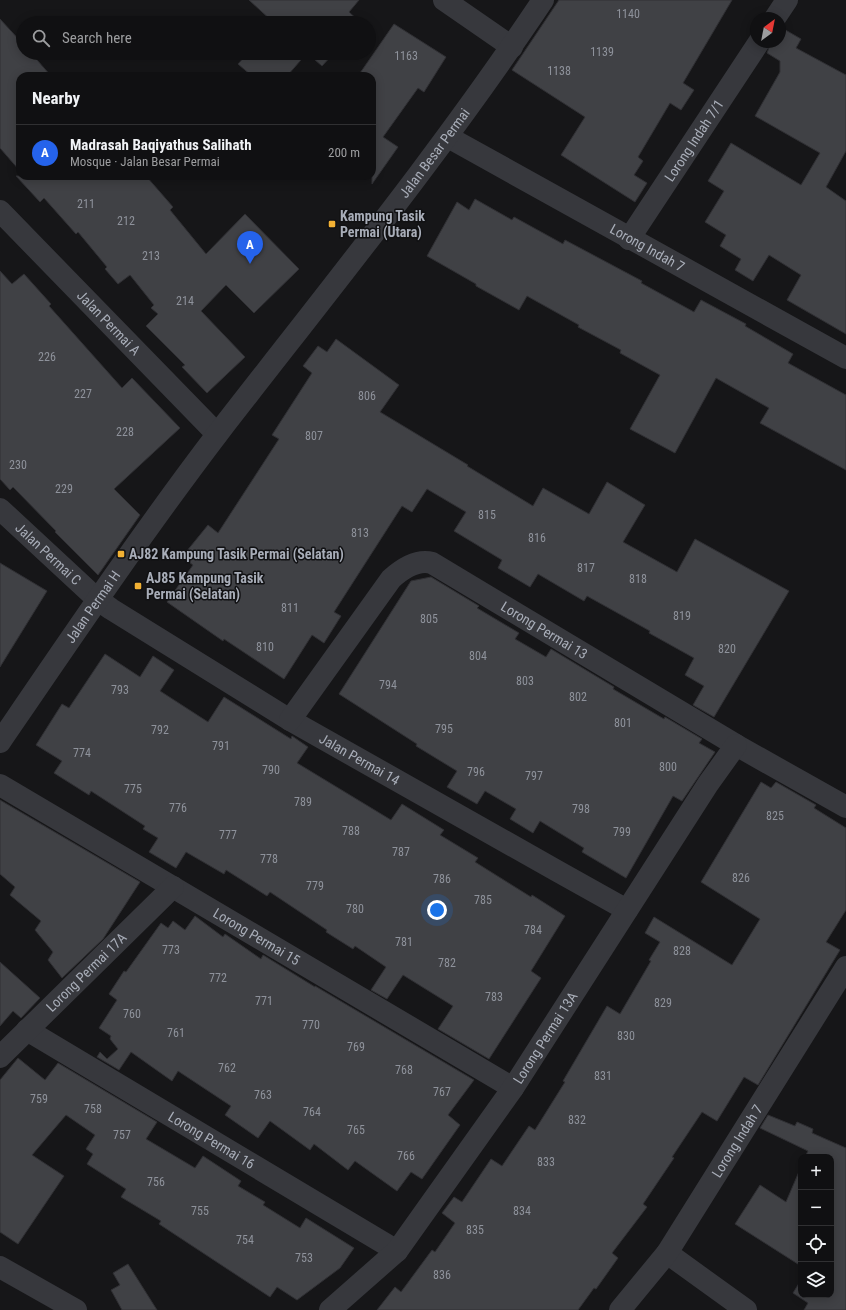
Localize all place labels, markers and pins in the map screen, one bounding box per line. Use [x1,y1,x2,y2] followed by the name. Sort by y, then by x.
[340,208,425,241] place label: Kampung Tasik Permai (Utara)
[327,219,337,229] marker: Kampung Tasik Permai (Utara)
[237,231,263,264] pin: A
[129,546,344,563] place label: AJ82 Kampung Tasik Permai (Selatan)
[116,549,126,559] marker: AJ82 Kampung Tasik Permai (Selatan)
[146,570,264,603] place label: AJ85 Kampung Tasik Permai (Selatan)
[133,581,143,591] marker: AJ85 Kampung Tasik Permai (Selatan)

